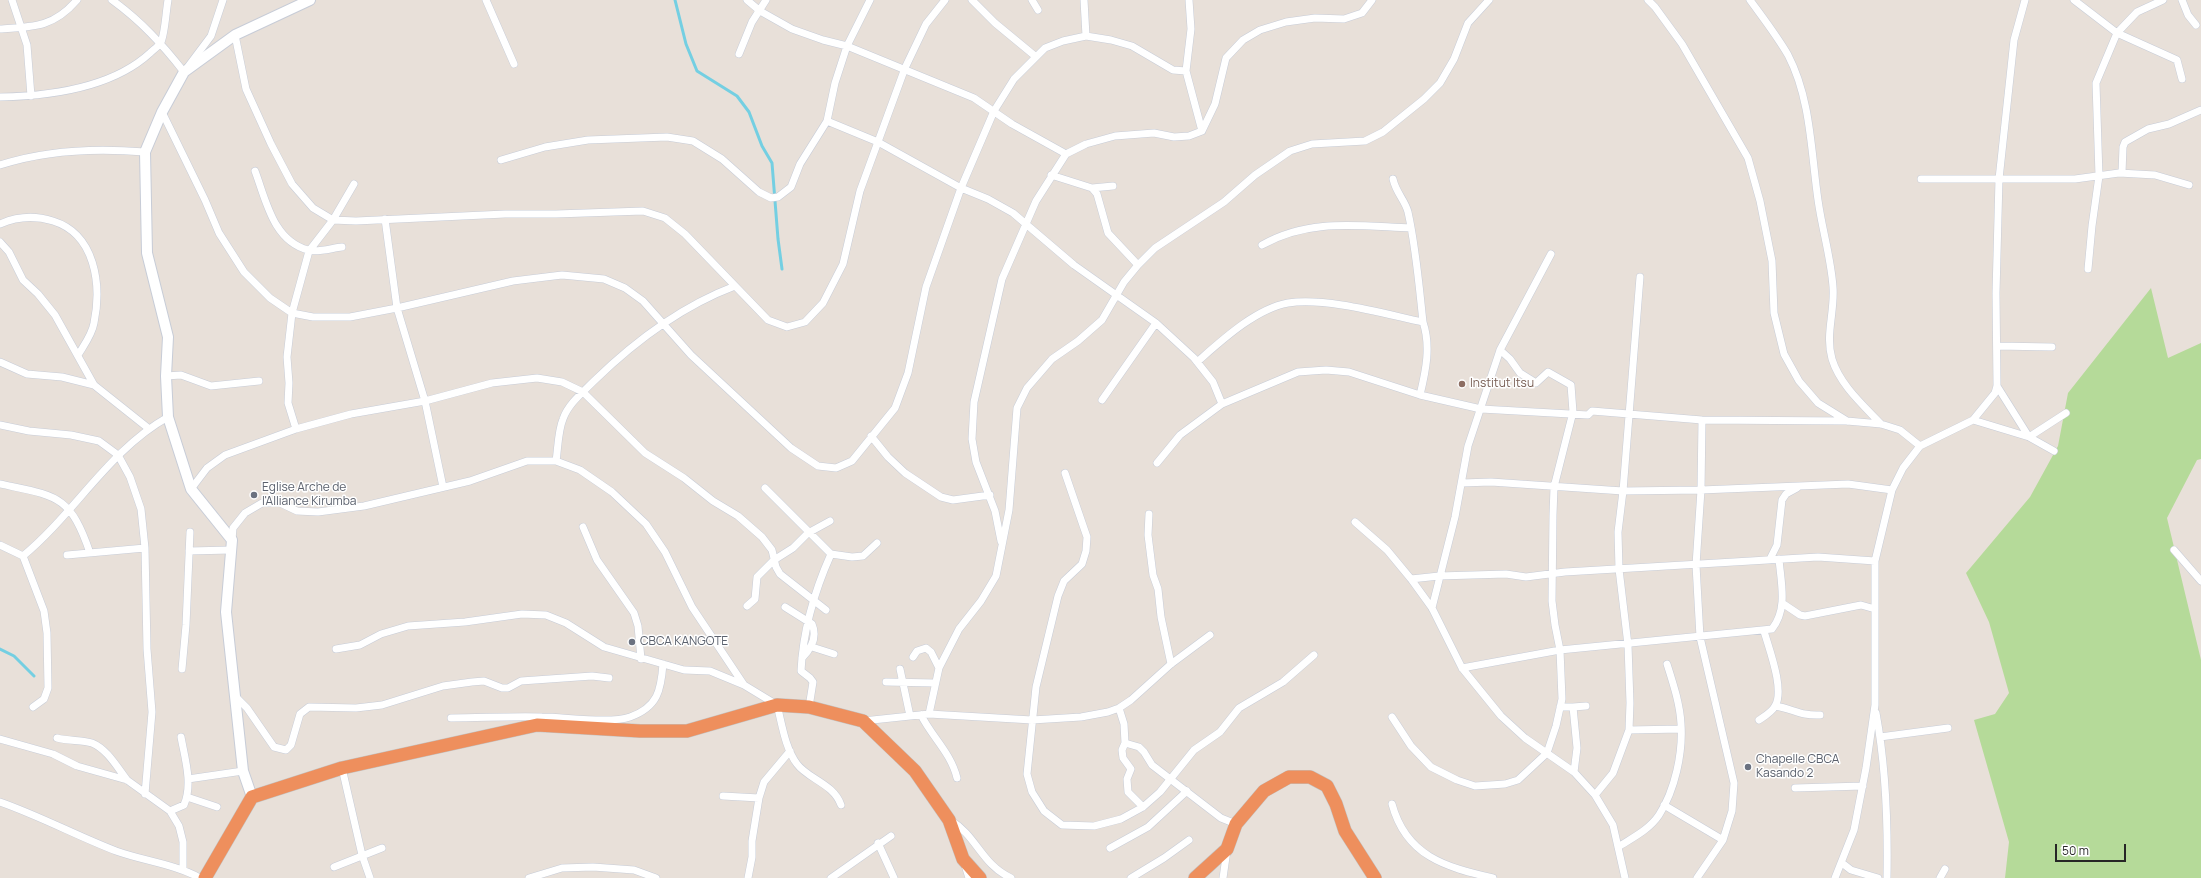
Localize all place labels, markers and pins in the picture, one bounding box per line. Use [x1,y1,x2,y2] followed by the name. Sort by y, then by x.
[1470,377,1534,391] place label: Institut Itsu
[1457,379,1467,389] marker: Institut Itsu
[262,481,357,509] place label: Eglise Arche de l'Alliance Kirumba
[249,490,259,500] marker: Eglise Arche de l'Alliance Kirumba
[640,635,728,649] place label: CBCA KANGOTE
[627,637,637,647] marker: CBCA KANGOTE
[1756,753,1839,781] place label: Chapelle CBCA Kasando 2
[1743,762,1753,772] marker: Chapelle CBCA Kasando 2

